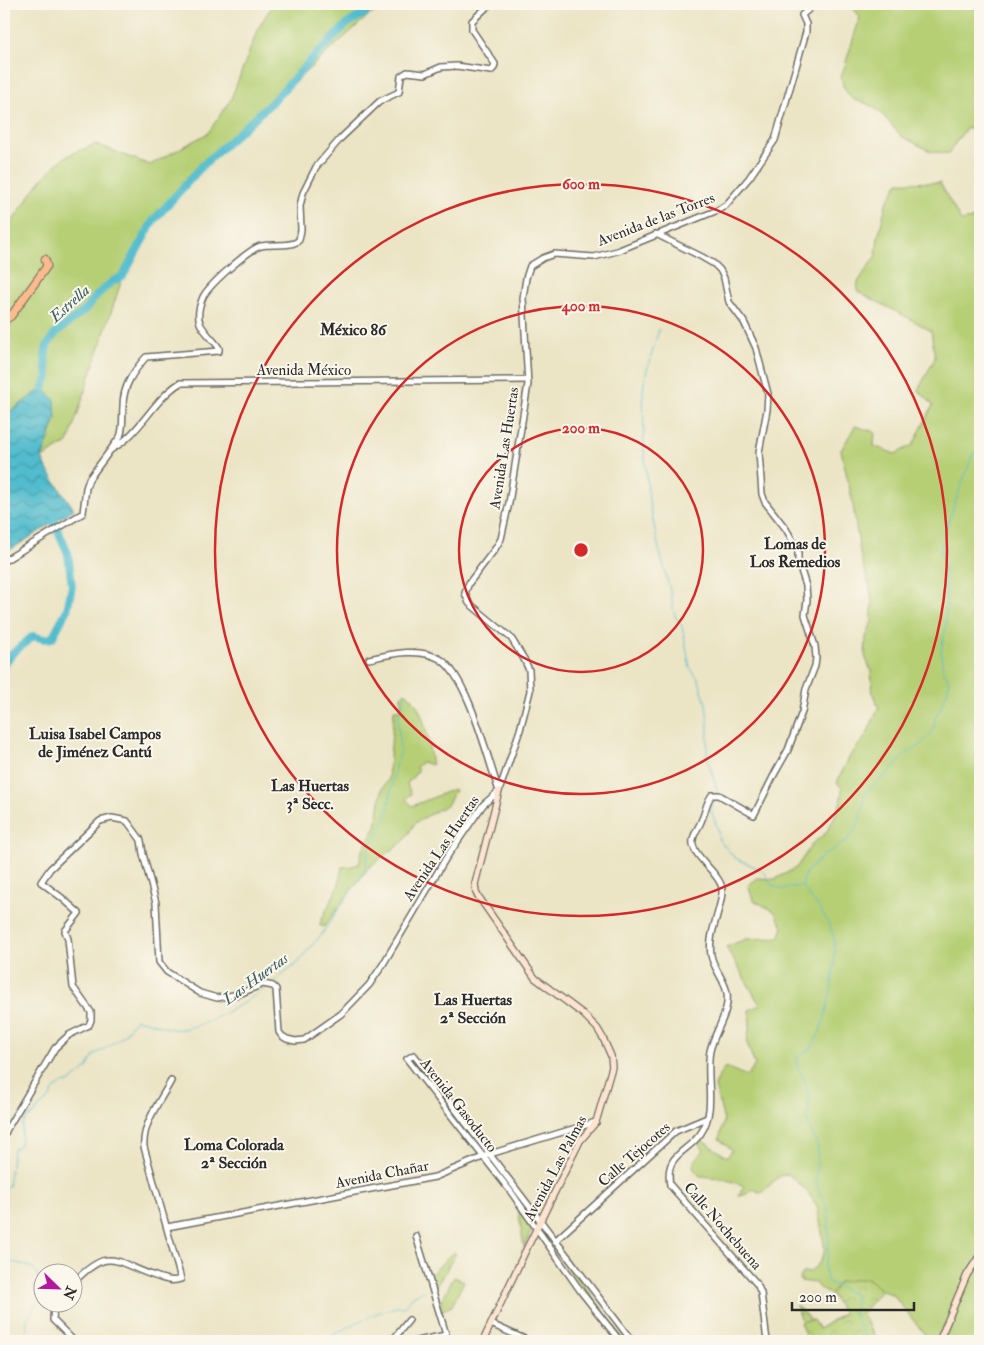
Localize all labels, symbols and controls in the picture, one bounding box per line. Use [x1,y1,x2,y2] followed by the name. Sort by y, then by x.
[562,175,600,194] text: 600 m
[594,188,718,251] street label: Avenida de las Torres
[45,280,94,328] water label: Estrella
[561,297,600,316] text: 400 m
[319,320,388,340] district label: México 86
[256,361,351,380] street label: Avenida México
[485,386,524,511] street label: Avenida Las Huertas
[562,419,600,438] text: 200 m
[750,534,841,572] district label: Lomas de Los Remedios
[572,541,590,559] centre of rings
[29,724,161,763] district label: Luisa Isabel Campos de Jiménez Cantú
[271,776,350,814] district label: Las Huertas 3ª Secc.
[398,792,484,906] street label: Avenida Las Huertas
[218,948,293,1010] water label: Las Huertas
[434,990,513,1028] district label: Las Huertas 2ª Sección
[415,1054,501,1156] street label: Avenida Gasoducto
[519,1112,591,1225] street label: Avenida Las Palmas
[594,1118,674,1191] street label: Calle Tejocotes
[184,1135,284,1173] district label: Loma Colorada 2ª Sección
[333,1156,431,1193] street label: Avenida Chañar
[679,1179,766,1275] street label: Calle Nochebuena
[32,1262,82,1312] north arrow
[792,1280,914,1312] scale bar
[59,1283,80,1302] text: N
[799,1288,837,1307] text: 200 m

